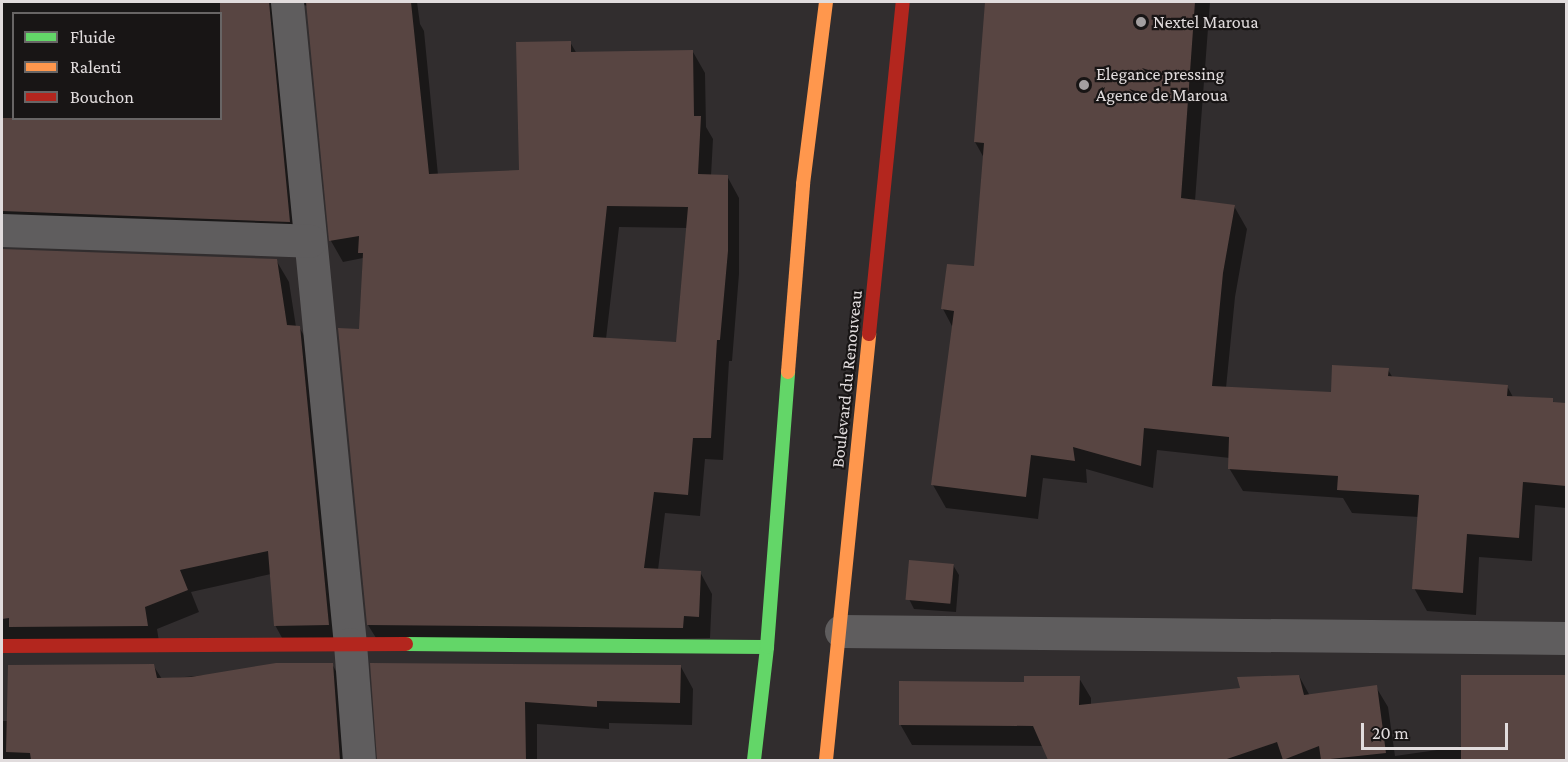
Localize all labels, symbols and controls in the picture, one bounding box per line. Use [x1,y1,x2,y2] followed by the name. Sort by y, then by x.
[1153,11,1259,33] place label: Nextel Maroua
[12,12,222,120] legend
[1134,15,1148,29] marker: Nextel Maroua
[70,27,115,47] text: Fluide
[70,57,121,77] text: Ralenti
[1096,64,1228,106] place label: Elegance pressing Agence de Maroua
[1077,78,1091,92] marker: Elegance pressing Agence de Maroua
[70,87,134,107] text: Bouchon
[827,289,867,469] street label: Boulevard du Renouveau
[1364,711,1511,749] scale bar
[1372,723,1409,743] text: 20 m

